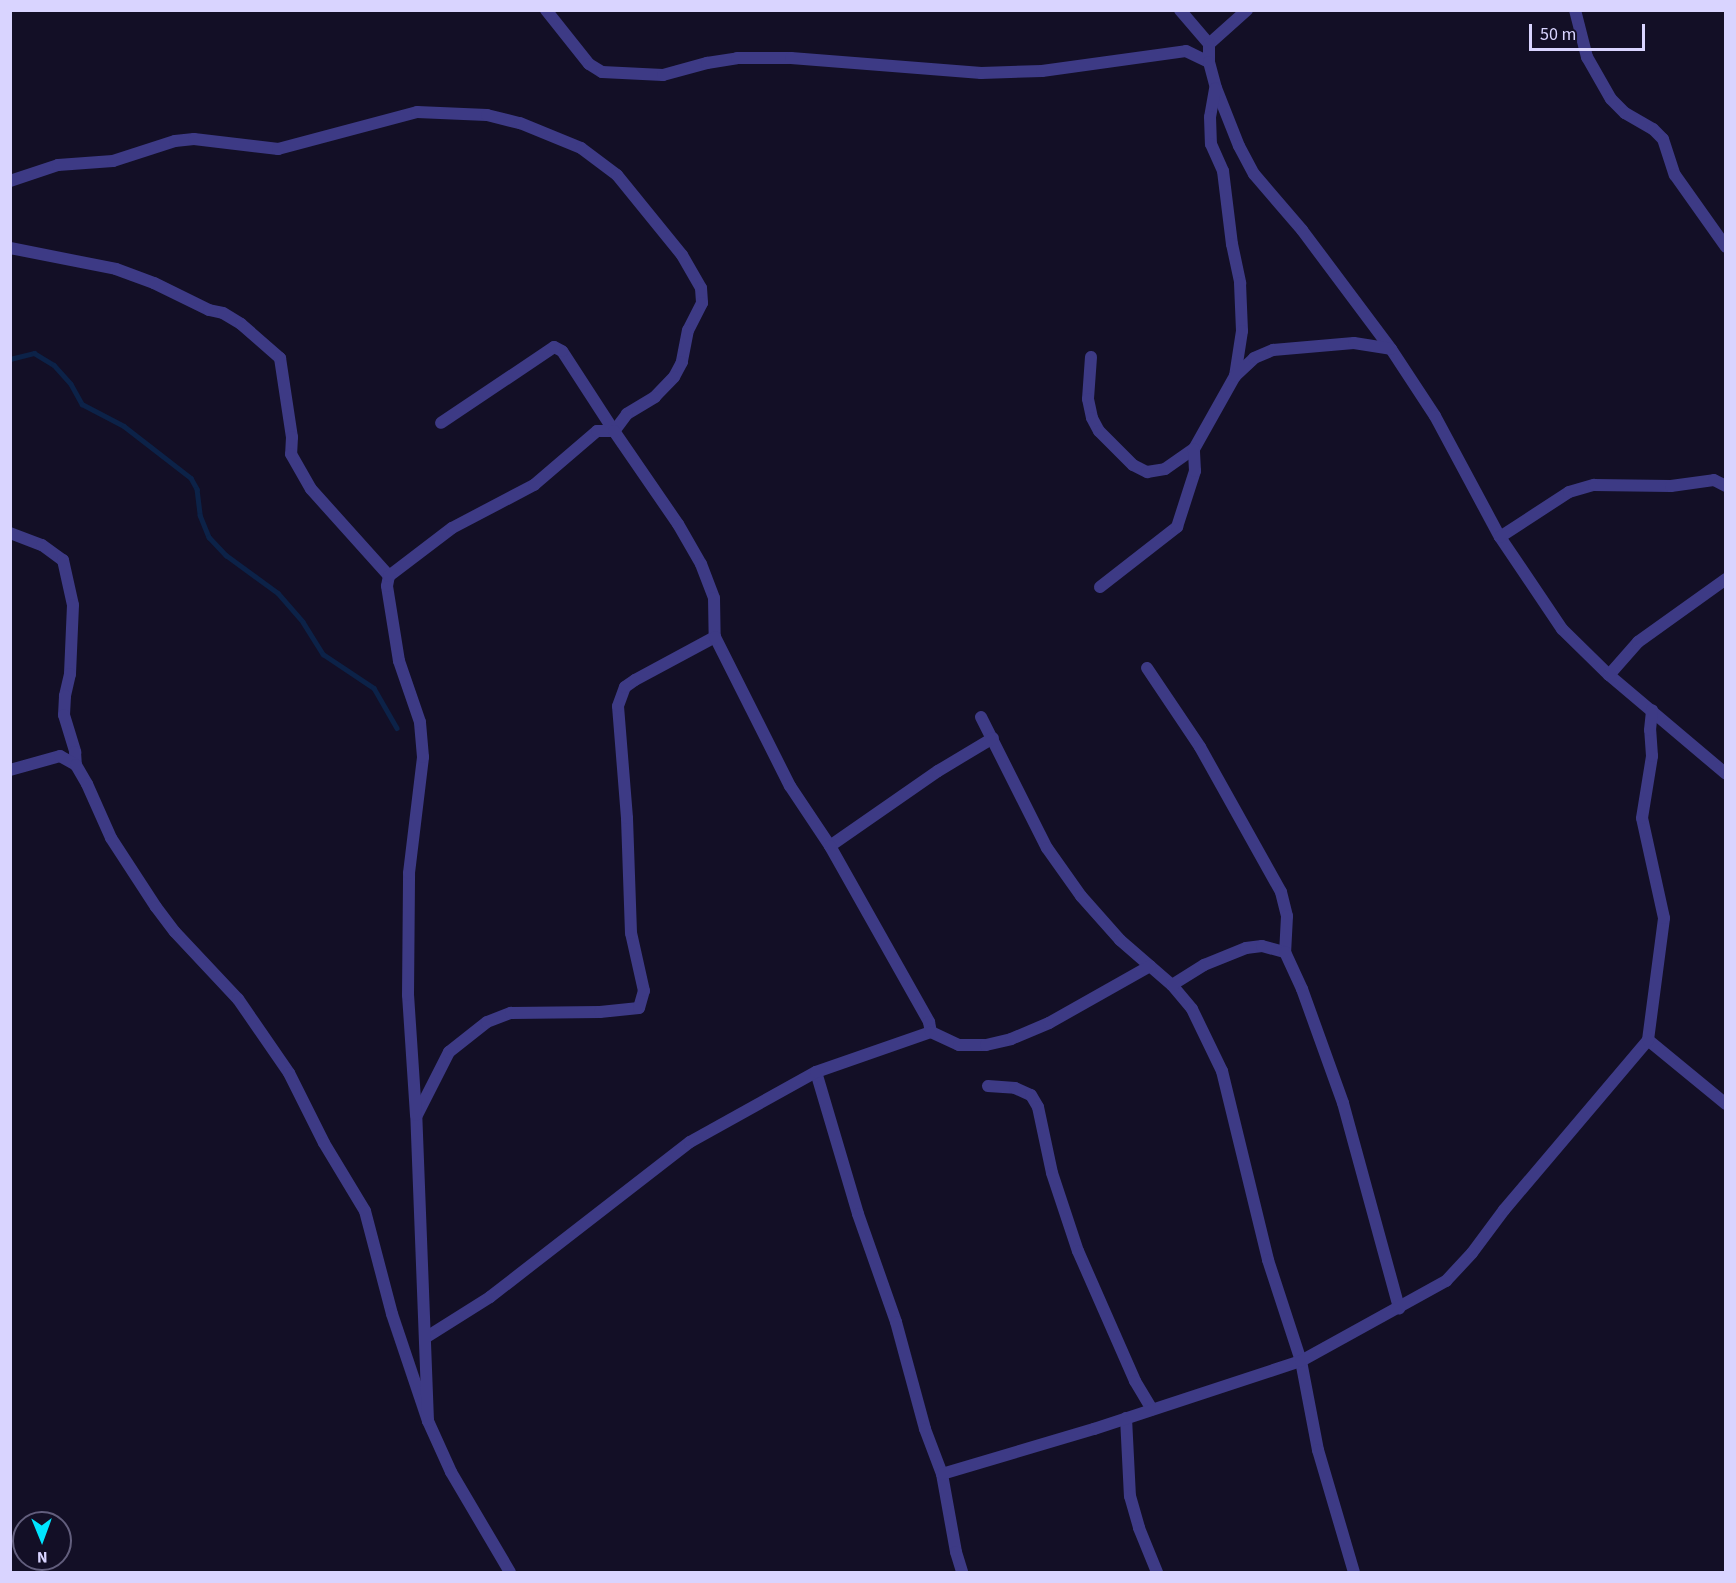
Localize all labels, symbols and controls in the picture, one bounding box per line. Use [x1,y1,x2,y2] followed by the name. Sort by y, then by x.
[1532,12,1648,50] scale bar
[1540,22,1576,47] text: 50 m
[12,1511,72,1571] north arrow
[37,1546,48,1568] text: N

